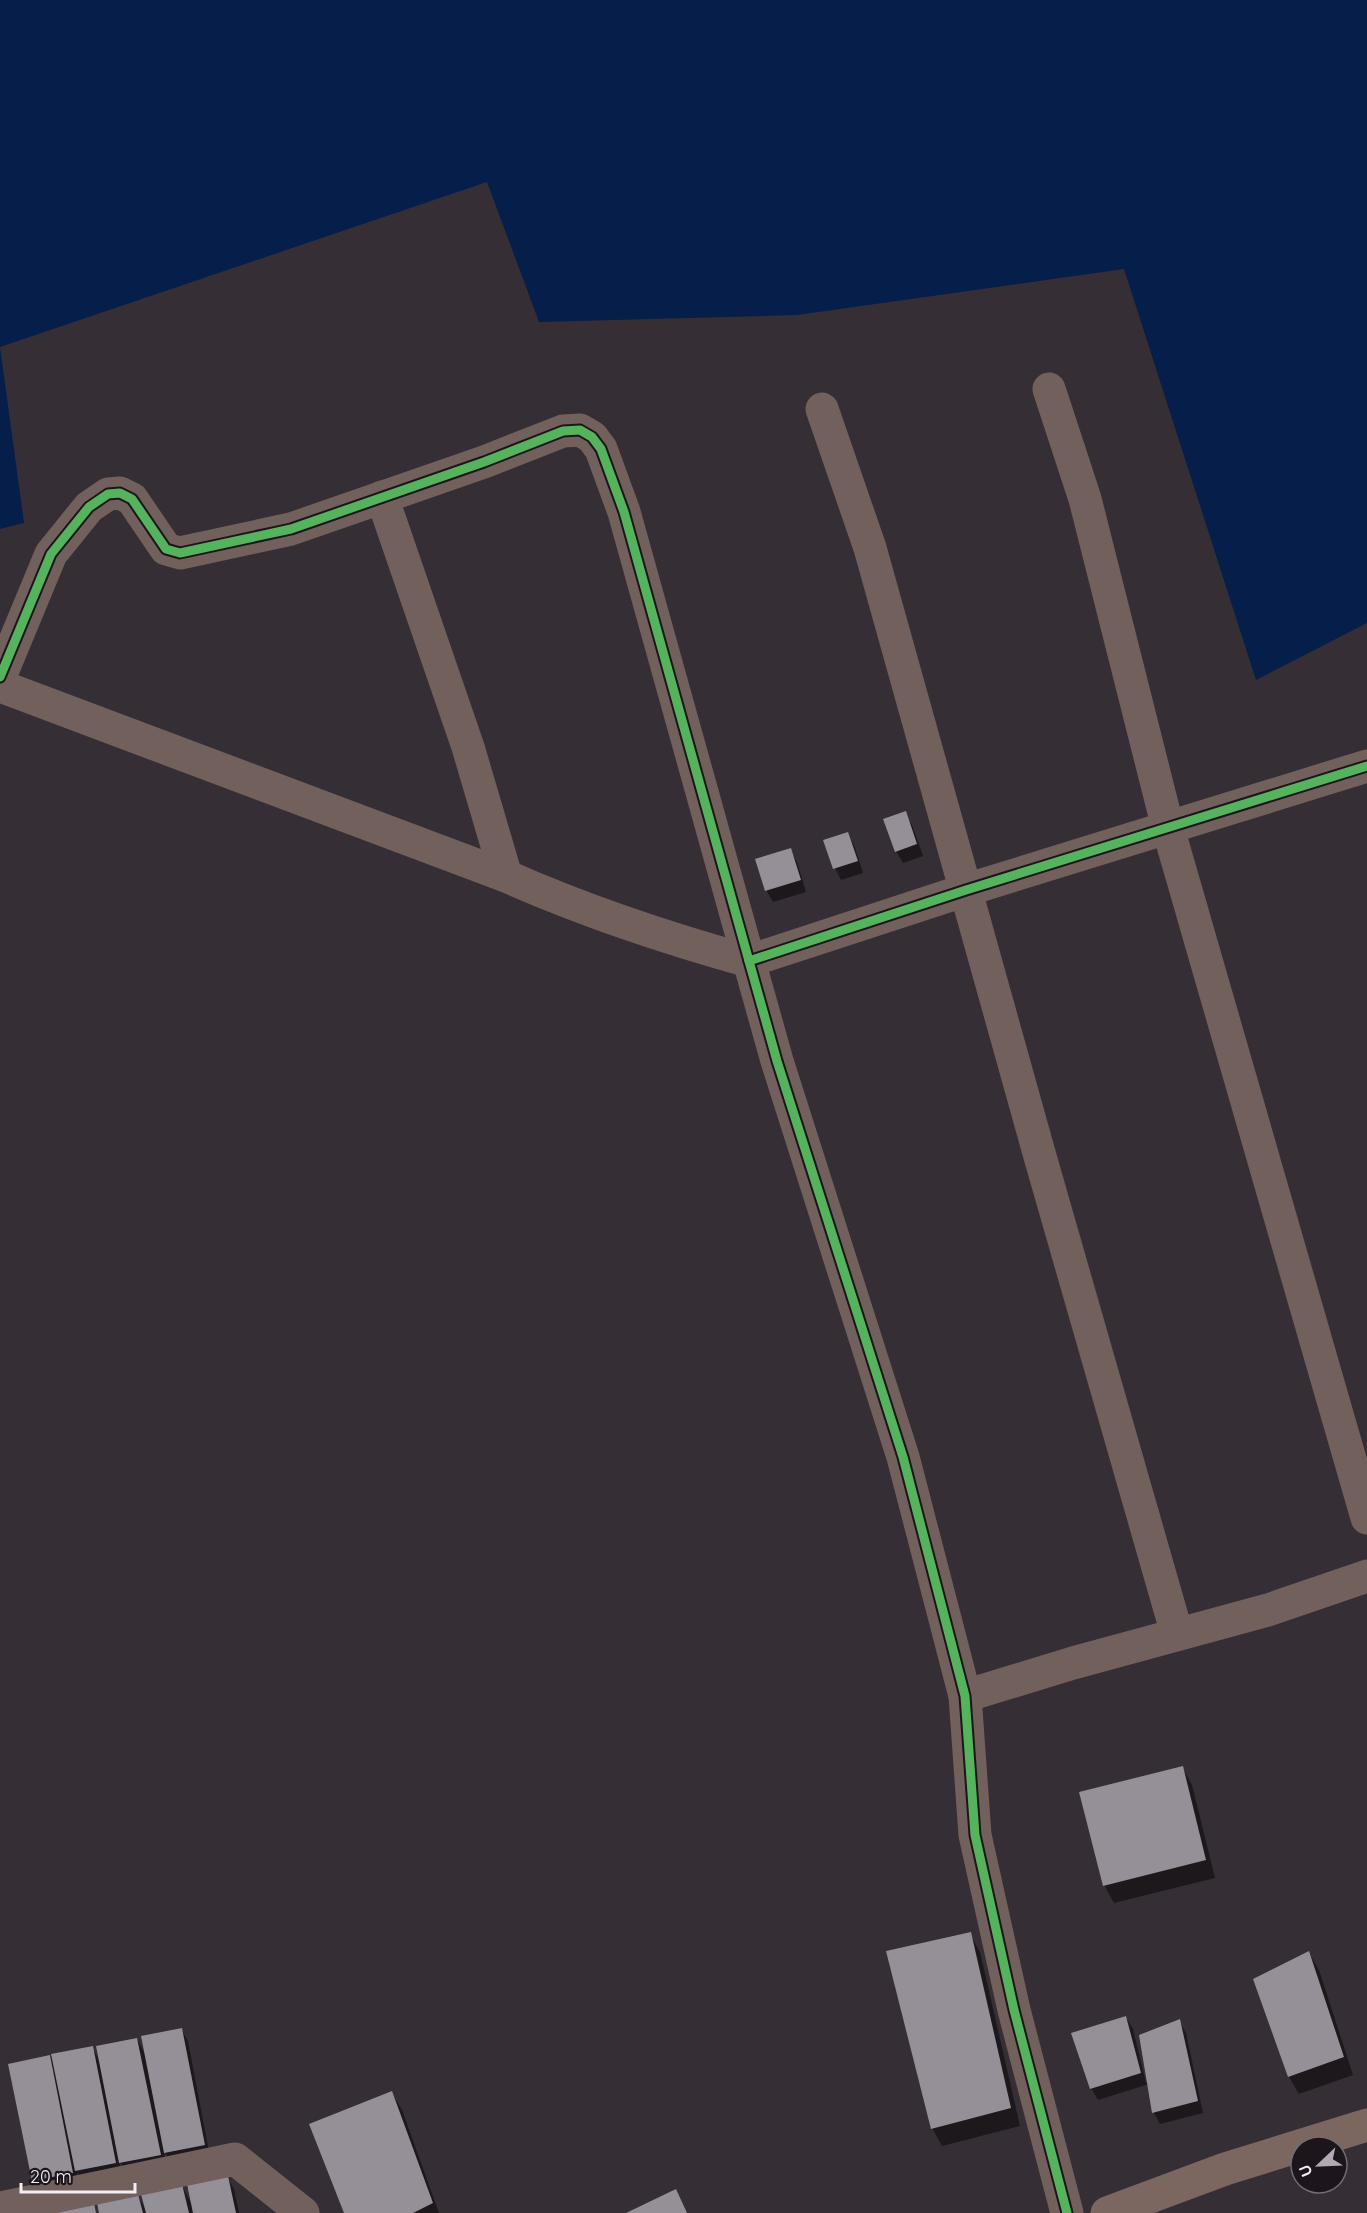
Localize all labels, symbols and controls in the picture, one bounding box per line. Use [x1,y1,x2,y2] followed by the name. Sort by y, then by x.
[1289,2135,1349,2195] north arrow
[21,2156,135,2194] scale bar
[1294,2162,1317,2180] text: U
[30,2165,72,2188] text: 20 m

